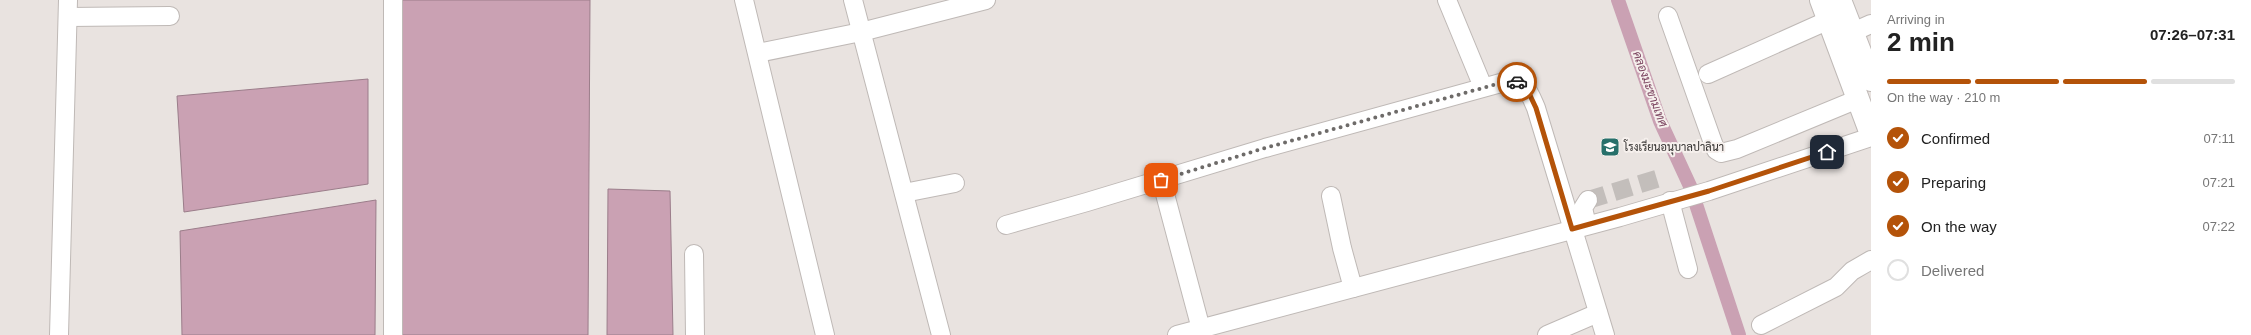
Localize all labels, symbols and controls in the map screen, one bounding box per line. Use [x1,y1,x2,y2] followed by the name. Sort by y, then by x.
[1887,12,1945,27] text: Arriving in
[2150,26,2235,43] text: 07:26–07:31
[1887,27,1955,57] text: 2 min
[1630,49,1670,130] water label: คลองมะขามเทศ
[1497,62,1537,102] courier
[1506,71,1528,93] icon: car
[1887,90,2000,105] text: On the way · 210 m
[1887,127,1909,149] icon: check
[1921,130,1990,147] text: Confirmed
[2203,131,2235,146] text: 07:11
[1810,135,1844,169] pin
[1599,136,1621,158] school or university icon: โรงเรียนอนุบาลปาลินา
[1623,139,1724,156] place label: โรงเรียนอนุบาลปาลินา
[1816,141,1838,163] icon: home
[1144,163,1178,197] pin
[1150,169,1172,191] icon: bag
[1887,171,1909,193] icon: check
[1921,174,1986,191] text: Preparing
[2202,175,2235,190] text: 07:21
[1887,215,1909,237] icon: check
[1921,218,1997,235] text: On the way
[2202,219,2235,234] text: 07:22
[1921,262,1984,279] text: Delivered

